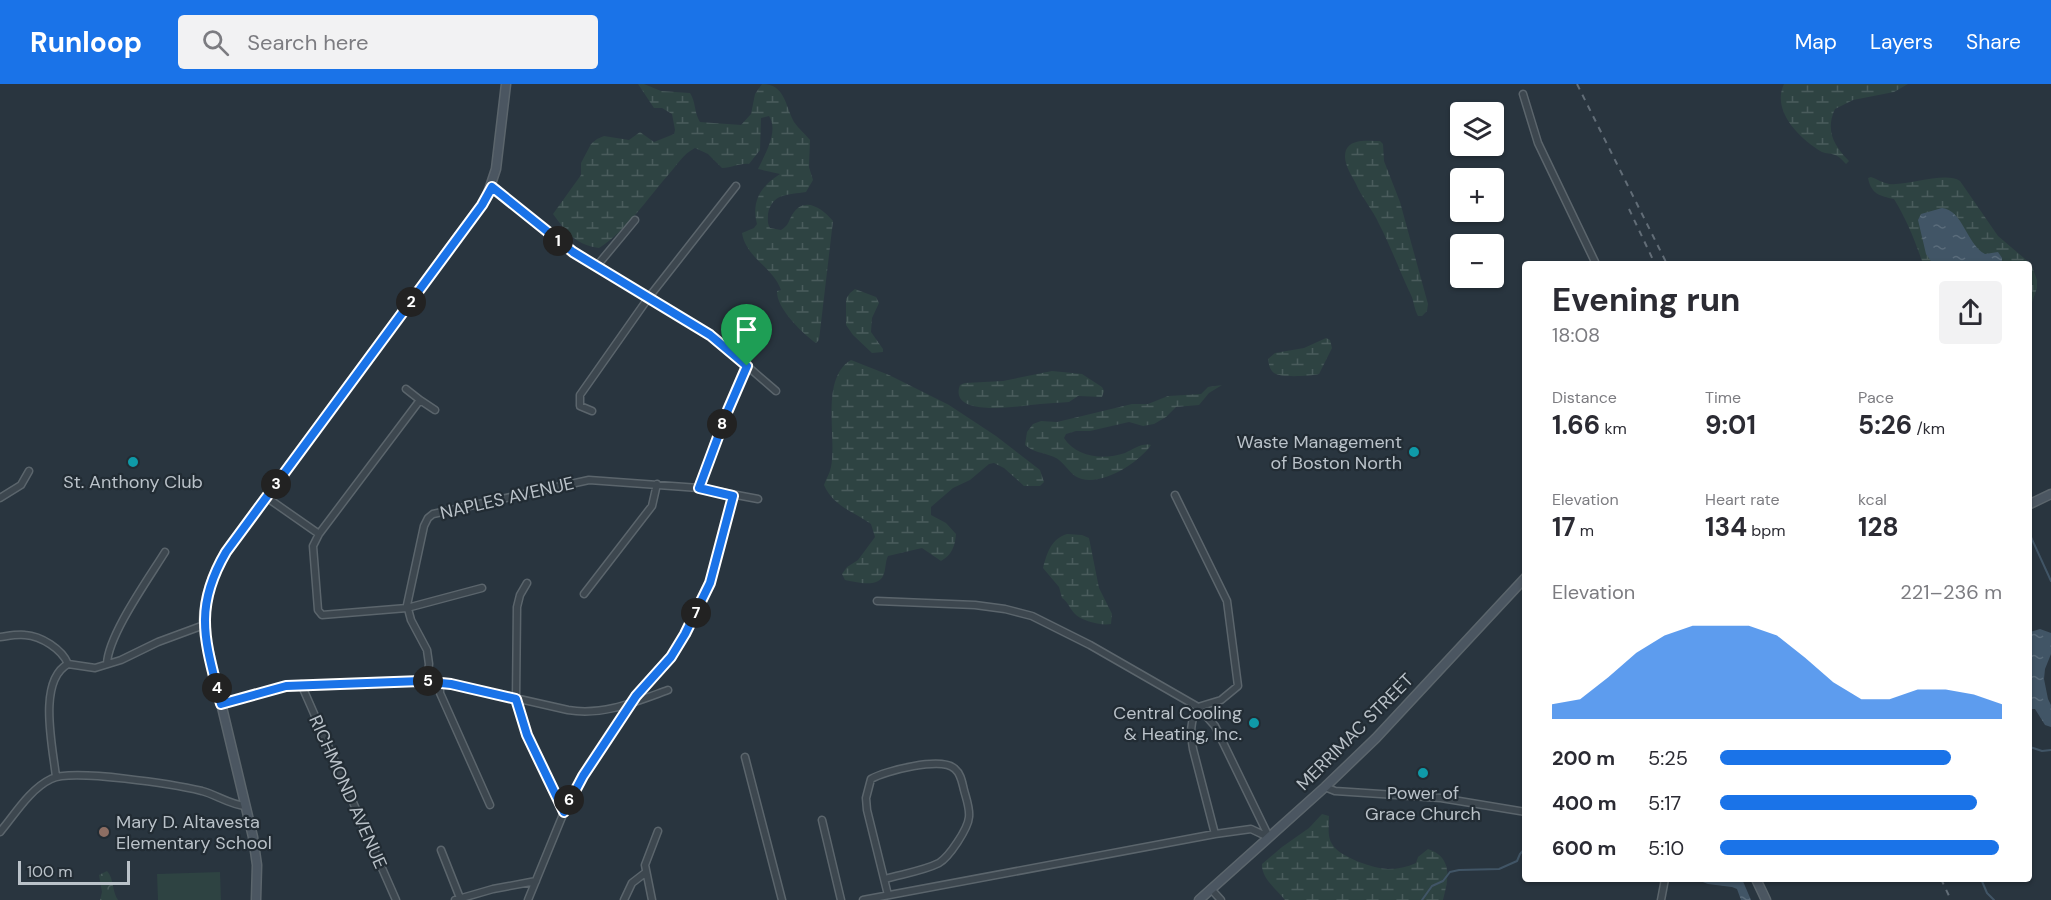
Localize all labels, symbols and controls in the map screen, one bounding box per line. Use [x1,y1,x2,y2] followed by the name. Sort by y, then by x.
[178,15,598,69] search box
[30,24,142,61] text: Runloop
[199,26,232,59] icon: search
[247,28,369,57] text: Search here
[1795,28,1837,56] text: Map
[1870,28,1933,56] text: Layers
[1966,28,2021,56] text: Share
[1450,102,1504,288] map controls
[1450,102,1504,156] button: layers
[1450,168,1504,222] button: +
[543,226,573,256] pin: 1
[555,230,561,251] text: 1
[1450,234,1504,288] button: −
[1552,278,1740,321] text: Evening run
[1939,281,2002,344] button: share
[396,287,426,317] pin: 2
[406,291,416,312] text: 2
[721,304,772,366] pin
[730,313,763,346] icon: arrive
[1552,322,1600,348] text: 18:08
[1552,387,1617,408] text: Distance
[1705,387,1741,408] text: Time
[1858,387,1894,408] text: Pace
[1552,408,1600,442] text: 1.66
[1705,408,1756,442] text: 9:01
[1858,408,1912,442] text: 5:26
[707,409,737,439] pin: 8
[717,413,727,434] text: 8
[1600,418,1627,439] text: km
[1912,418,1945,439] text: /km
[1237,430,1402,475] place label: Waste Management of Boston North
[1407,445,1421,459] marker: Waste Management of Boston North
[126,455,140,469] marker: St. Anthony Club
[261,469,291,499] pin: 3
[63,470,203,494] place label: St. Anthony Club
[438,471,576,525] street label: NAPLES AVENUE
[271,473,281,494] text: 3
[1552,489,1619,510] text: Elevation
[1705,489,1780,510] text: Heart rate
[1858,489,1887,510] text: kcal
[1552,510,1575,544] text: 17
[1705,510,1747,544] text: 134
[1858,510,1899,544] text: 128
[1575,520,1594,541] text: m
[1747,520,1786,541] text: bpm
[1552,579,1635,605] text: Elevation
[1900,579,2002,605] text: 221–236 m
[681,598,711,628] pin: 7
[692,602,700,623] text: 7
[413,666,443,696] pin: 5
[1291,668,1419,796] street label: MERRIMAC STREET
[423,670,433,691] text: 5
[202,673,232,703] pin: 4
[212,677,222,698] text: 4
[1113,701,1242,746] place label: Central Cooling & Heating, Inc.
[303,711,393,873] street label: RICHMOND AVENUE
[1247,716,1261,730] marker: Central Cooling & Heating, Inc.
[1552,745,1615,771] text: 200 m
[1648,745,1688,771] text: 5:25
[1416,766,1430,780] marker: Power of Grace Church
[1365,781,1481,826] place label: Power of Grace Church
[554,785,584,815] pin: 6
[564,789,574,810] text: 6
[1552,790,1617,816] text: 400 m
[1648,790,1681,816] text: 5:17
[116,810,272,855] place label: Mary D. Altavesta Elementary School
[97,825,111,839] marker: Mary D. Altavesta Elementary School
[1552,835,1616,861] text: 600 m
[1648,835,1684,861] text: 5:10
[18,858,130,886] scale bar
[27,861,72,882] text: 100 m

